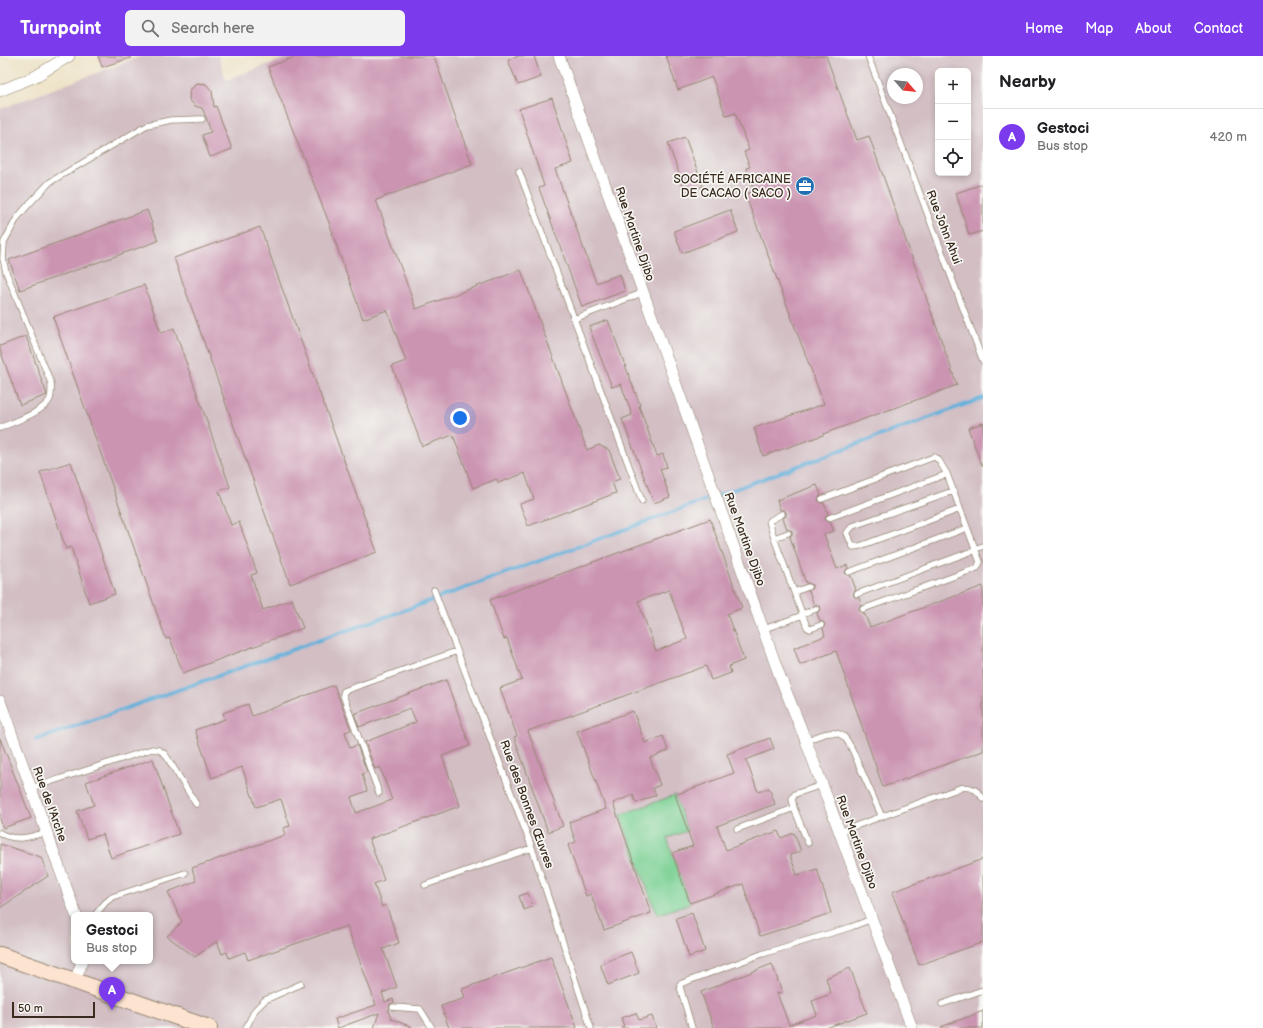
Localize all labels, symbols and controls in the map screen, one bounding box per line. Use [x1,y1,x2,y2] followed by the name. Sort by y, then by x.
[125,10,405,46] search box
[20,17,101,40] text: Turnpoint
[139,17,161,39] icon: search
[171,19,254,38] text: Search here
[1025,20,1063,37] text: Home
[1085,20,1113,37] text: Map
[1135,20,1172,37] text: About
[1194,20,1243,37] text: Contact
[887,68,923,104] north arrow
[935,68,971,176] map controls
[935,68,971,104] button: +
[999,72,1056,92] text: Nearby
[935,104,971,140] button: −
[1037,119,1089,138] text: Gestoci
[1008,129,1016,145] text: A
[1209,129,1247,145] text: 420 m
[1037,138,1088,154] text: Bus stop
[935,140,971,176] button: locate
[673,171,791,201] place label: SOCIÉTÉ AFRICAINE DE CACAO ( SACO )
[794,175,816,197] office icon: SOCIÉTÉ AFRICAINE DE CACAO ( SACO )
[611,185,658,283] street label: Rue Martine Djibo
[923,188,965,266] street label: Rue John Ahui
[450,408,470,428] your location
[721,490,769,588] street label: Rue Martine Djibo
[496,738,557,870] street label: Rue des Bonnes Œuvres
[29,764,70,844] street label: Rue de l'Arche
[833,793,881,891] street label: Rue Martine Djibo
[71,912,153,964] popup
[86,921,138,940] text: Gestoci
[86,940,137,956] text: Bus stop
[99,977,125,1010] pin: A
[12,1000,95,1019] scale bar
[18,1002,43,1015] text: 50 m

